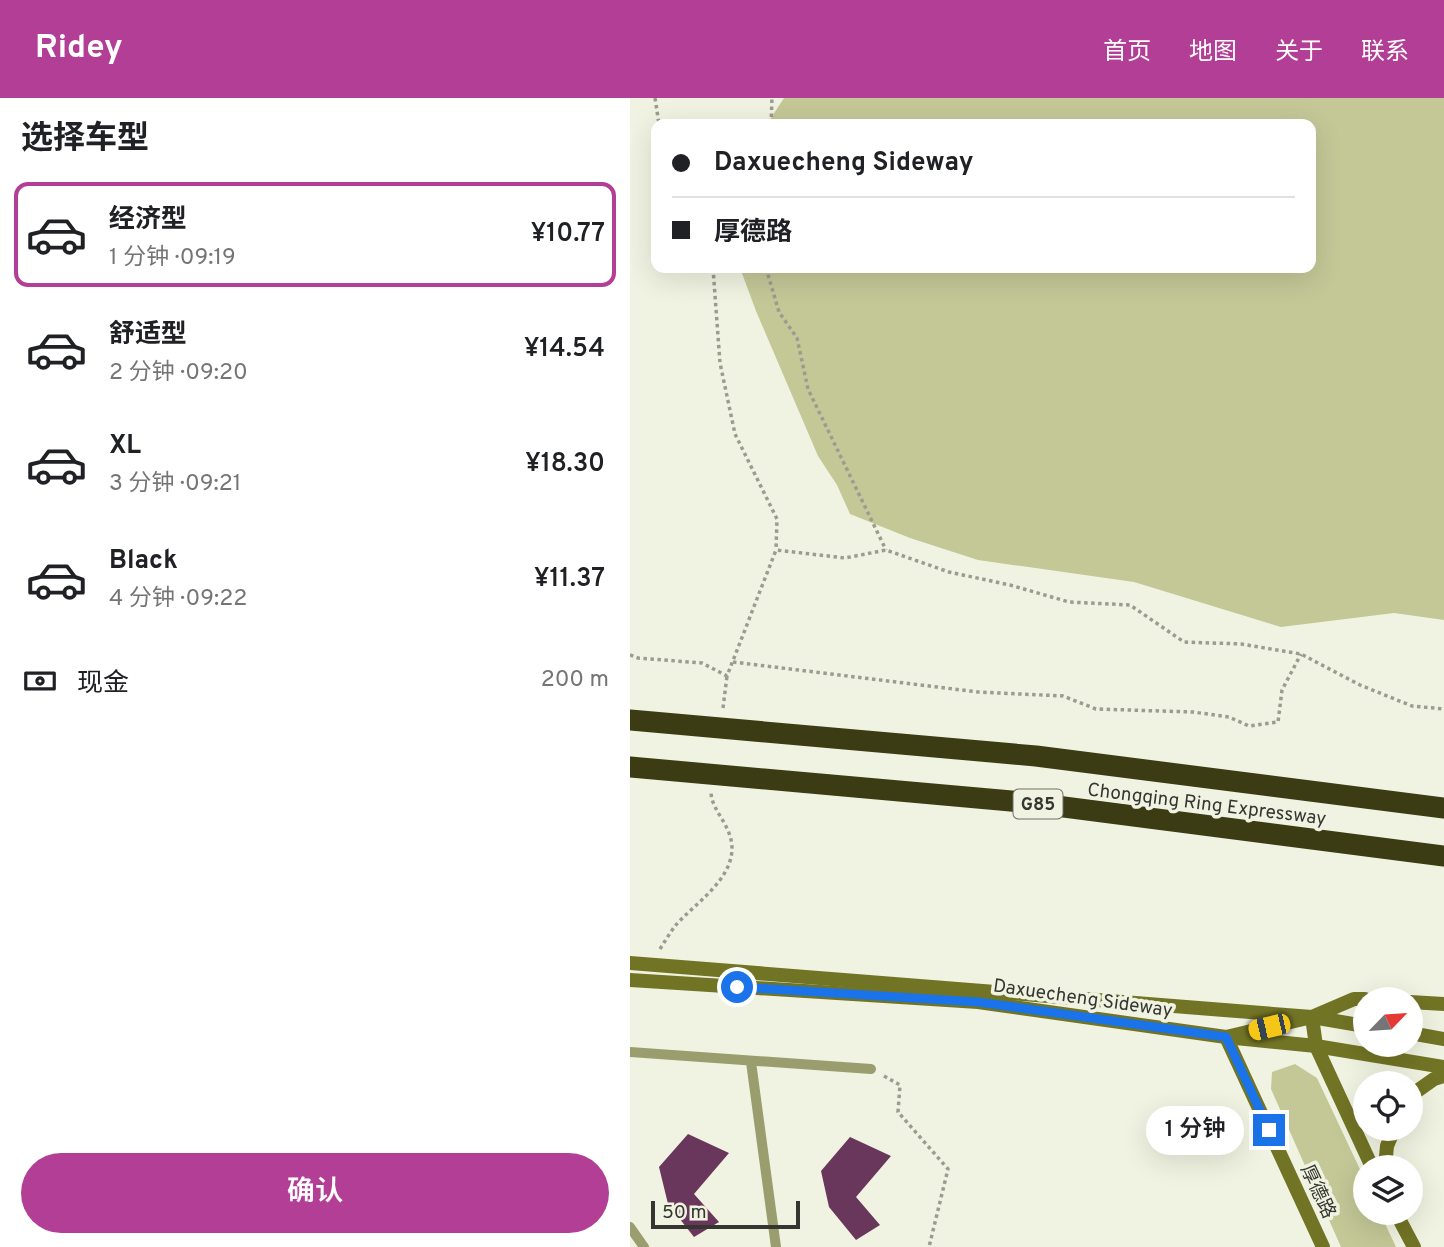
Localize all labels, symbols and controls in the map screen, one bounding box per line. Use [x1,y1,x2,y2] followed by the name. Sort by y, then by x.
[35,28,123,70] text: Ridey
[1103,38,1151,68] text: 首页
[1189,38,1237,68] text: 地图
[1275,38,1323,68] text: 关于
[1361,38,1409,68] text: 联系
[21,120,149,160] text: 选择车型
[714,147,973,180] text: Daxuecheng Sideway
[25,203,88,266] icon: car
[109,204,187,237] text: 经济型
[714,217,792,250] text: 厚德路
[531,218,605,251] text: ¥10.77
[109,244,236,273] text: 1 分钟 · 09:19
[25,318,88,381] icon: car
[109,319,187,352] text: 舒适型
[524,333,605,366] text: ¥14.54
[109,359,248,388] text: 2 分钟 · 09:20
[109,430,141,463] text: XL
[25,433,88,496] icon: car
[525,448,605,481] text: ¥18.30
[109,470,241,499] text: 3 分钟 · 09:21
[109,545,178,578] text: Black
[25,548,88,611] icon: car
[534,563,605,596] text: ¥11.37
[109,585,247,614] text: 4 分钟 · 09:22
[21,662,59,700] icon: cash
[541,666,609,695] text: 200 m
[77,668,129,701] text: 现金
[1086,778,1328,832] street label: Chongqing Ring Expressway
[1014,790,1062,818] road number: G85
[721,971,753,1003] route start
[991,975,1174,1023] street label: Daxuecheng Sideway
[1353,987,1423,1057] north arrow
[1353,987,1423,1225] map controls
[1247,1012,1292,1042] car
[1353,1071,1423,1141] button: locate
[1146,1105,1244,1154] callout: 1 分钟
[1253,1114,1285,1146] route end
[1165,1116,1225,1145] text: 1 分钟
[21,1153,609,1233] button: 确认
[1353,1155,1423,1225] button: layers
[1294,1161,1340,1223] street label: 厚德路
[651,1198,800,1230] scale bar
[662,1201,707,1225] text: 50 m

